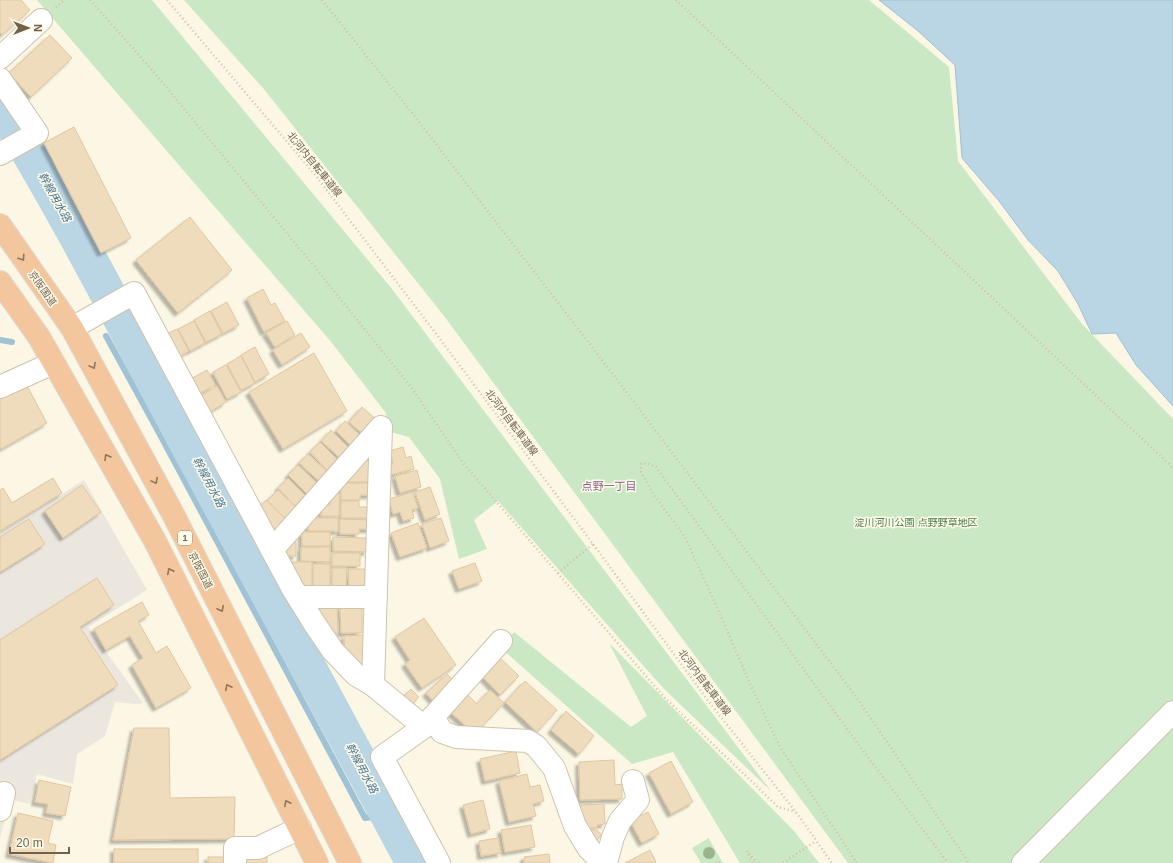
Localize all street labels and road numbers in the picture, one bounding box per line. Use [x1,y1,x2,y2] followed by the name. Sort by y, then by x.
[285,130,344,199] street label: 北河内自転車道線
[27,269,59,308] street label: 京阪国道
[483,387,540,458] street label: 北河内自転車道線
[178,531,192,545] road number: 1
[187,550,215,591] street label: 京阪国道
[676,647,733,718] street label: 北河内自転車道線

